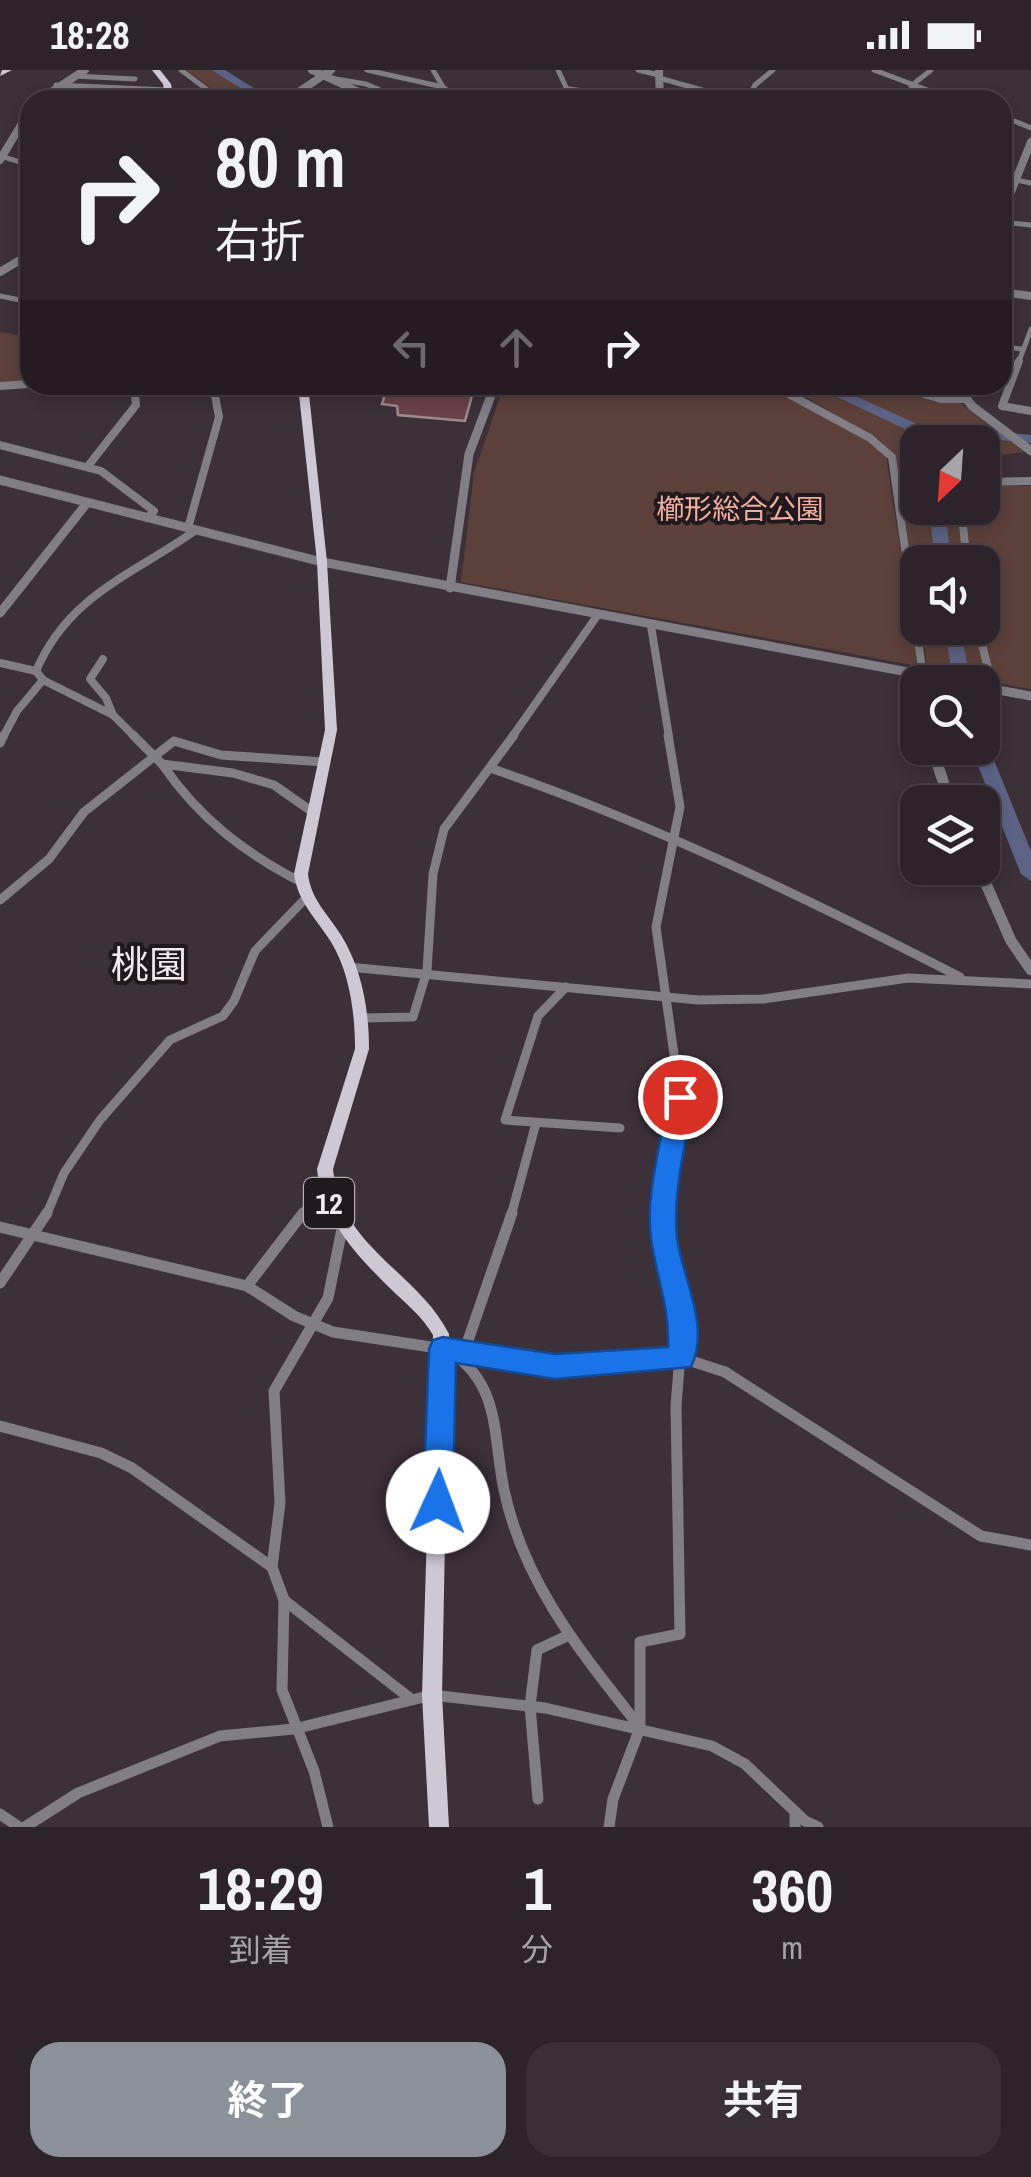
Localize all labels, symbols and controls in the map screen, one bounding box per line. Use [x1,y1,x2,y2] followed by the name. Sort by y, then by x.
[50,10,130,61] text: 18:28
[215,115,346,209] text: 80 m
[50,130,180,260] icon: right
[215,210,305,271] text: 右折
[384,320,439,375] icon: left
[489,320,544,375] icon: ahead
[594,320,649,375] icon: right
[900,425,1000,525] north arrow
[900,425,1000,885] map controls
[656,490,824,528] park label: 櫛形総合公園
[900,545,1000,645] button: sound
[900,665,1000,765] button: search
[900,785,1000,885] button: layers
[111,939,187,990] district label: 桃園
[638,1055,723,1140] pin
[653,1070,708,1125] icon: arrive
[304,1178,354,1228] road number: 12
[386,1450,490,1554] position arrow
[198,1848,324,1929] text: 18:29
[524,1848,551,1929] text: 1
[751,1850,833,1931] text: 360
[781,1926,803,1969] text: m
[229,1928,293,1971] text: 到着
[521,1928,553,1971] text: 分
[30,2042,506,2157] button: 終了
[526,2042,1001,2157] button: 共有

